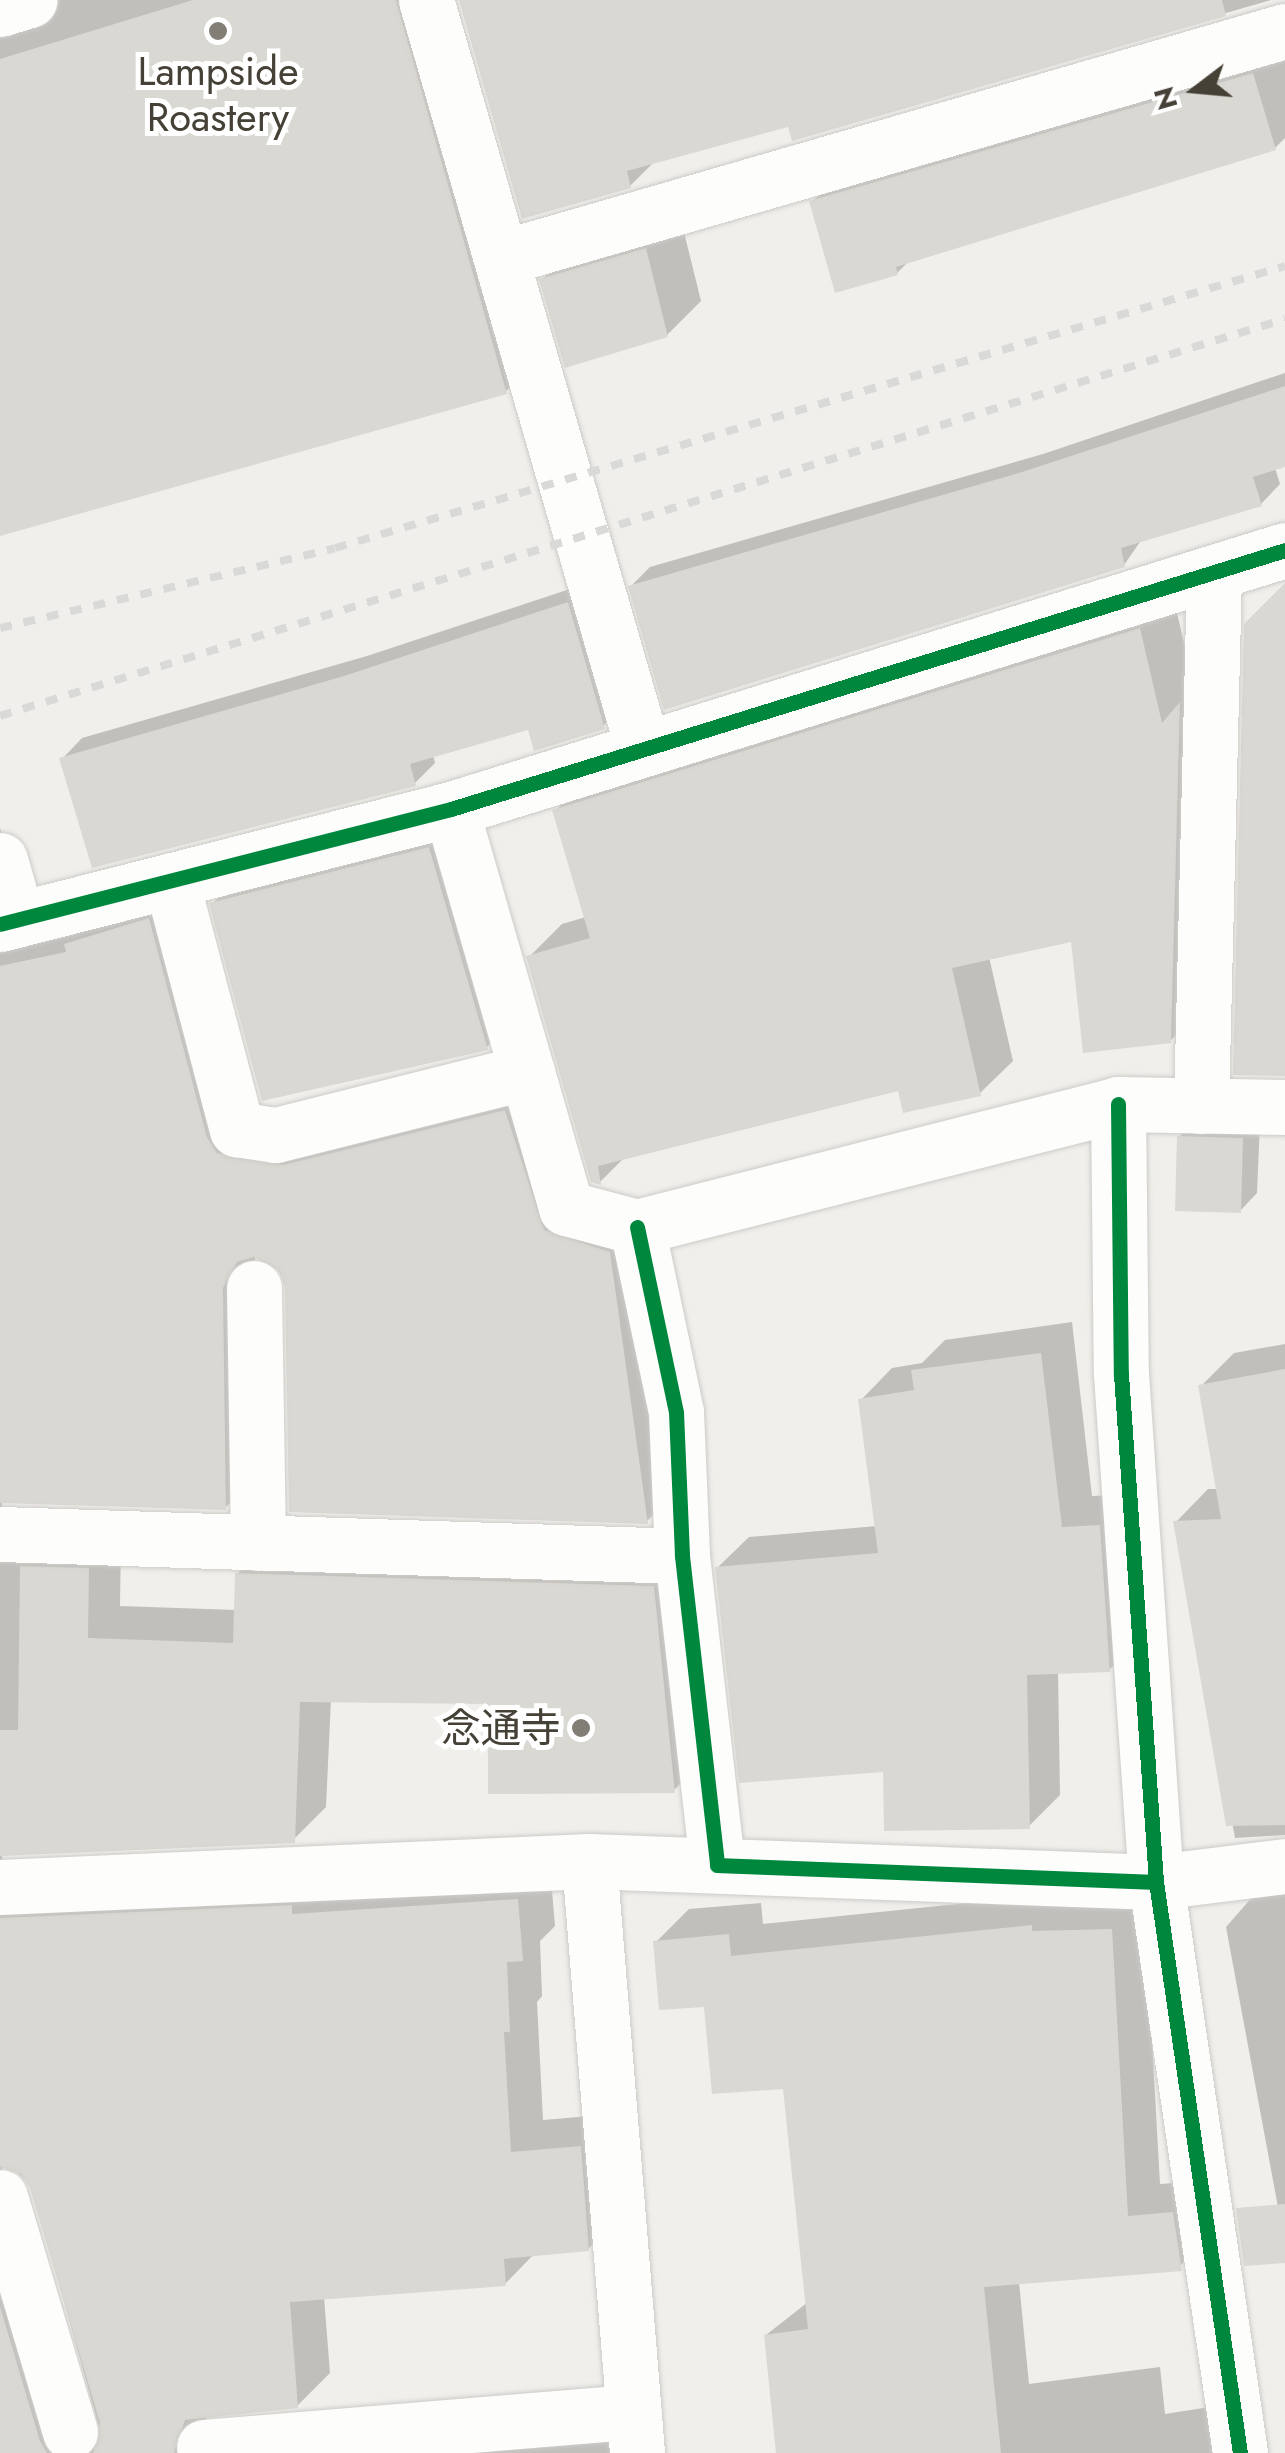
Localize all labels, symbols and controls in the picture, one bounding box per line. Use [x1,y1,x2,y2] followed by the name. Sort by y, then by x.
[207,20,229,42] marker: Lampside Roastery
[1145,40,1245,140] north arrow
[137,47,299,141] place label: Lampside Roastery
[1143,82,1188,115] text: N
[441,1704,561,1752] place label: 念通寺
[570,1717,592,1739] marker: 念通寺

